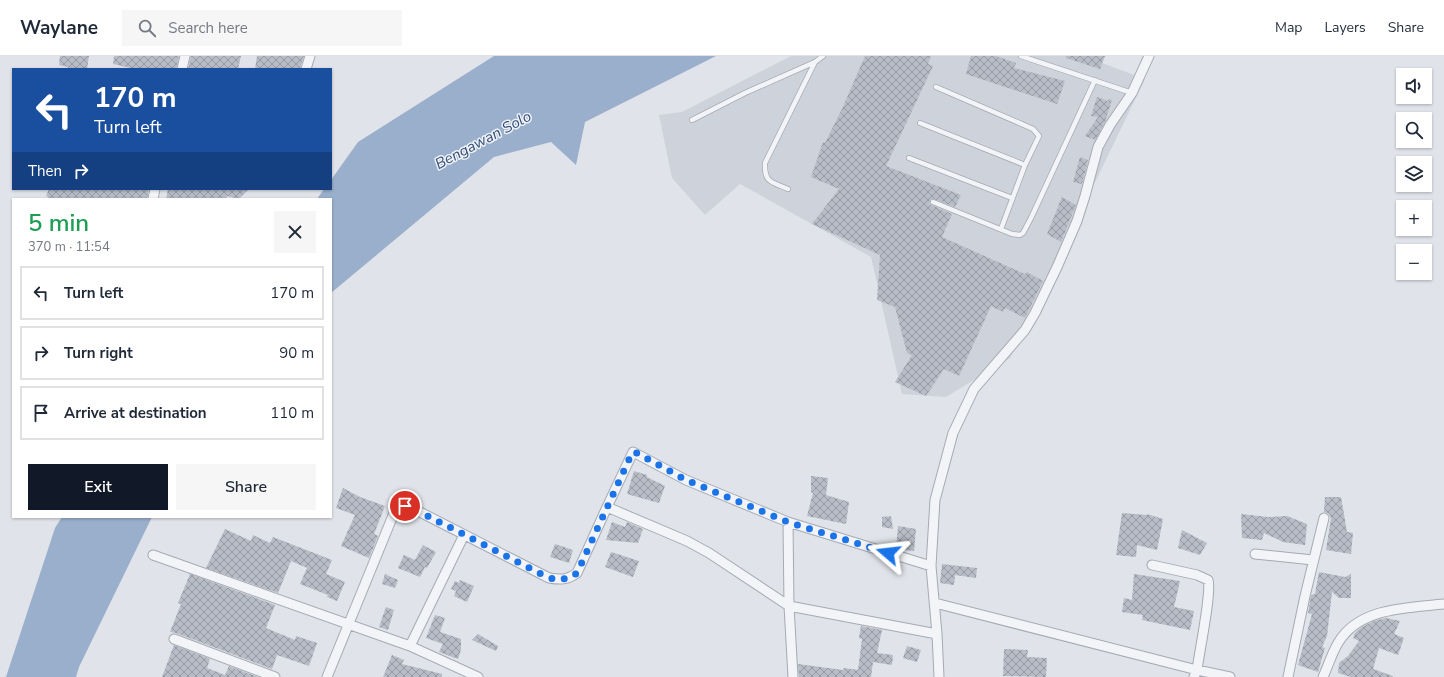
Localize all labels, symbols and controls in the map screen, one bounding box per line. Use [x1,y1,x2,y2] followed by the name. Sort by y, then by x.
[122,10,402,46] search box
[20,15,98,41] text: Waylane
[136,17,158,39] icon: search
[168,18,248,38] text: Search here
[1275,18,1302,37] text: Map
[1324,18,1366,37] text: Layers
[1388,18,1424,37] text: Share
[1396,68,1432,280] map controls
[1396,68,1432,104] button: sound
[94,79,177,117] text: 170 m
[28,84,80,136] icon: left
[431,106,535,174] water label: Bengawan Solo
[1396,112,1432,148] button: search
[94,115,162,139] text: Turn left
[1396,156,1432,192] button: layers
[70,160,92,182] icon: right
[28,161,62,181] text: Then
[1396,200,1432,236] button: +
[28,207,89,239] text: 5 min
[274,211,316,253] button: close
[28,238,110,256] text: 370 m · 11:54
[1396,244,1432,280] button: −
[30,282,52,304] icon: left
[64,283,123,303] text: Turn left
[270,283,314,303] text: 170 m
[30,342,52,364] icon: right
[64,343,133,363] text: Turn right
[279,343,314,363] text: 90 m
[30,402,52,424] icon: arrive
[64,403,207,423] text: Arrive at destination
[270,403,314,423] text: 110 m
[28,464,168,510] button: Exit
[176,464,316,510] button: Share
[388,489,422,523] pin
[394,495,416,517] icon: arrive
[867,532,909,574] position arrow

